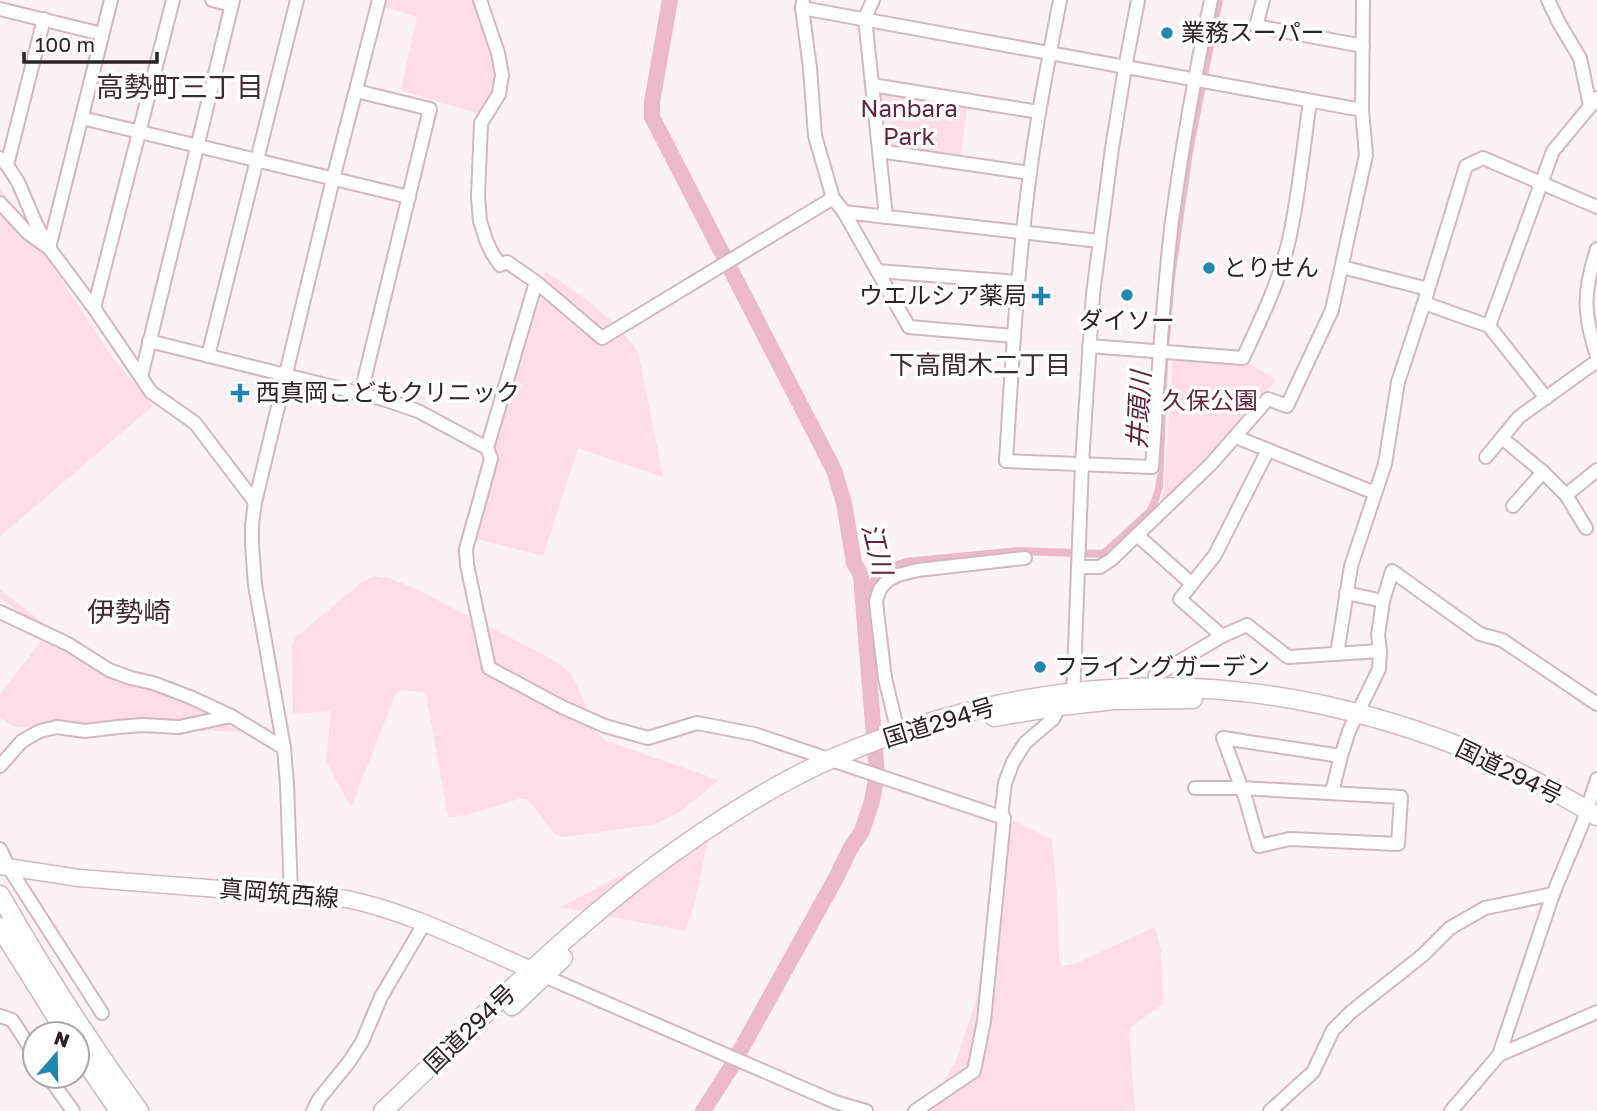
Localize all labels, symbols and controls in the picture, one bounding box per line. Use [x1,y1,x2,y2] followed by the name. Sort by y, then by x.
[1181,17,1325,46] place label: 業務スーパー
[24,21,158,65] scale bar
[1159,25,1175,41] marker: 業務スーパー
[35,31,95,57] text: 100 m
[96,70,264,103] district label: 高勢町三丁目
[860,93,958,150] park label: Nanbara Park
[1223,252,1319,281] place label: とりせん
[1201,260,1217,276] marker: とりせん
[859,280,1027,309] place label: ウエルシア薬局
[1119,287,1135,303] marker: ダイソー
[1033,288,1049,304] marker: ウエルシア薬局
[1079,305,1175,334] place label: ダイソー
[889,349,1071,380] district label: 下高間木二丁目
[1121,367,1156,450] water label: 井頭川
[256,377,520,406] place label: 西真岡こどもクリニック
[230,383,250,403] marker: 西真岡こどもクリニック
[1162,385,1258,414] park label: 久保公園
[856,520,900,581] water label: 江川
[87,595,171,628] district label: 伊勢崎
[1054,651,1270,680] place label: フライングガーデン
[1032,659,1048,675] marker: フライングガーデン
[879,691,998,752] street label: 国道294号
[1452,732,1568,809] street label: 国道294号
[218,873,340,912] street label: 真岡筑西線
[417,978,520,1078] street label: 国道294号
[21,1020,91,1090] north arrow
[51,1025,73,1052] text: N

